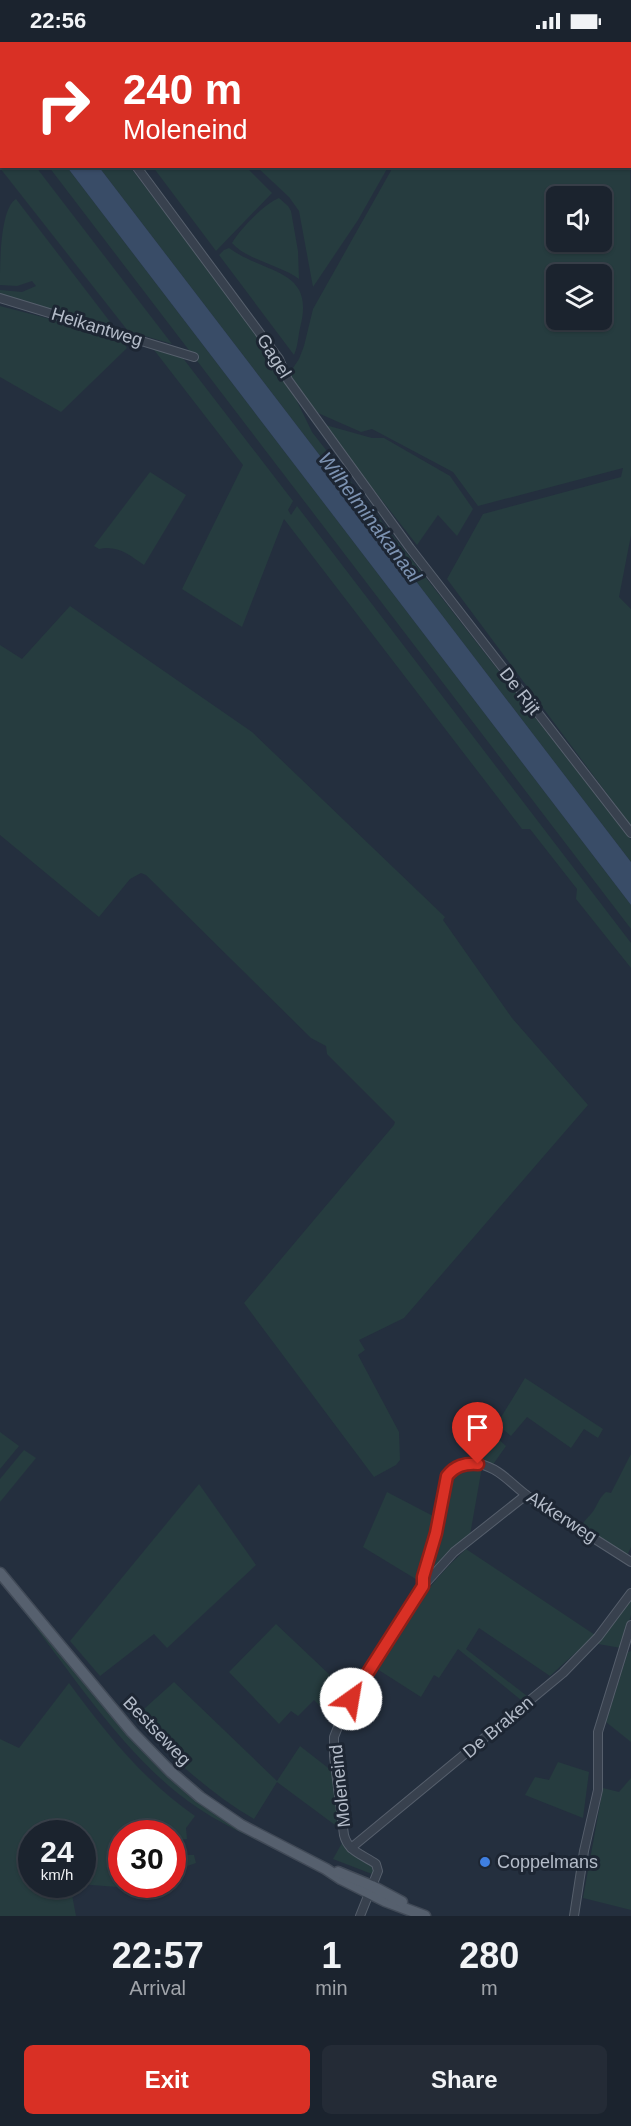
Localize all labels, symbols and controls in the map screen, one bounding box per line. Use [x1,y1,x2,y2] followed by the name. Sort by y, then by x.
[30,8,86,33] text: 22:56
[24,66,102,144] icon: right
[123,66,242,113] text: 240 m
[123,115,248,145] text: Moleneind
[546,186,612,330] map controls
[546,186,612,252] button: sound
[546,264,612,330] button: layers
[49,304,145,350] street label: Heikantweg
[253,330,295,382] street label: Gagel
[314,448,426,587] water label: Wilhelminakanaal
[495,664,545,718] street label: De Rijt
[452,1402,503,1464] pin
[461,1411,494,1444] icon: arrive
[523,1487,601,1547] street label: Akkerweg
[319,1667,383,1731] position arrow
[119,1692,195,1770] street label: Bestseweg
[459,1692,537,1762] street label: De Braken
[326,1744,354,1828] street label: Moleneind
[108,1820,186,1898] speed limit sign: 30
[40,1835,74,1868] text: 24
[497,1852,598,1872] place label: Coppelmans
[478,1855,492,1869] marker: Coppelmans
[41,1866,73,1883] text: km/h
[112,1935,204,1976] text: 22:57
[321,1935,341,1976] text: 1
[459,1935,519,1976] text: 280
[129,1977,186,1999] text: Arrival
[315,1977,348,1999] text: min
[481,1977,498,1999] text: m
[24,2045,310,2114] button: Exit
[322,2045,607,2114] button: Share

